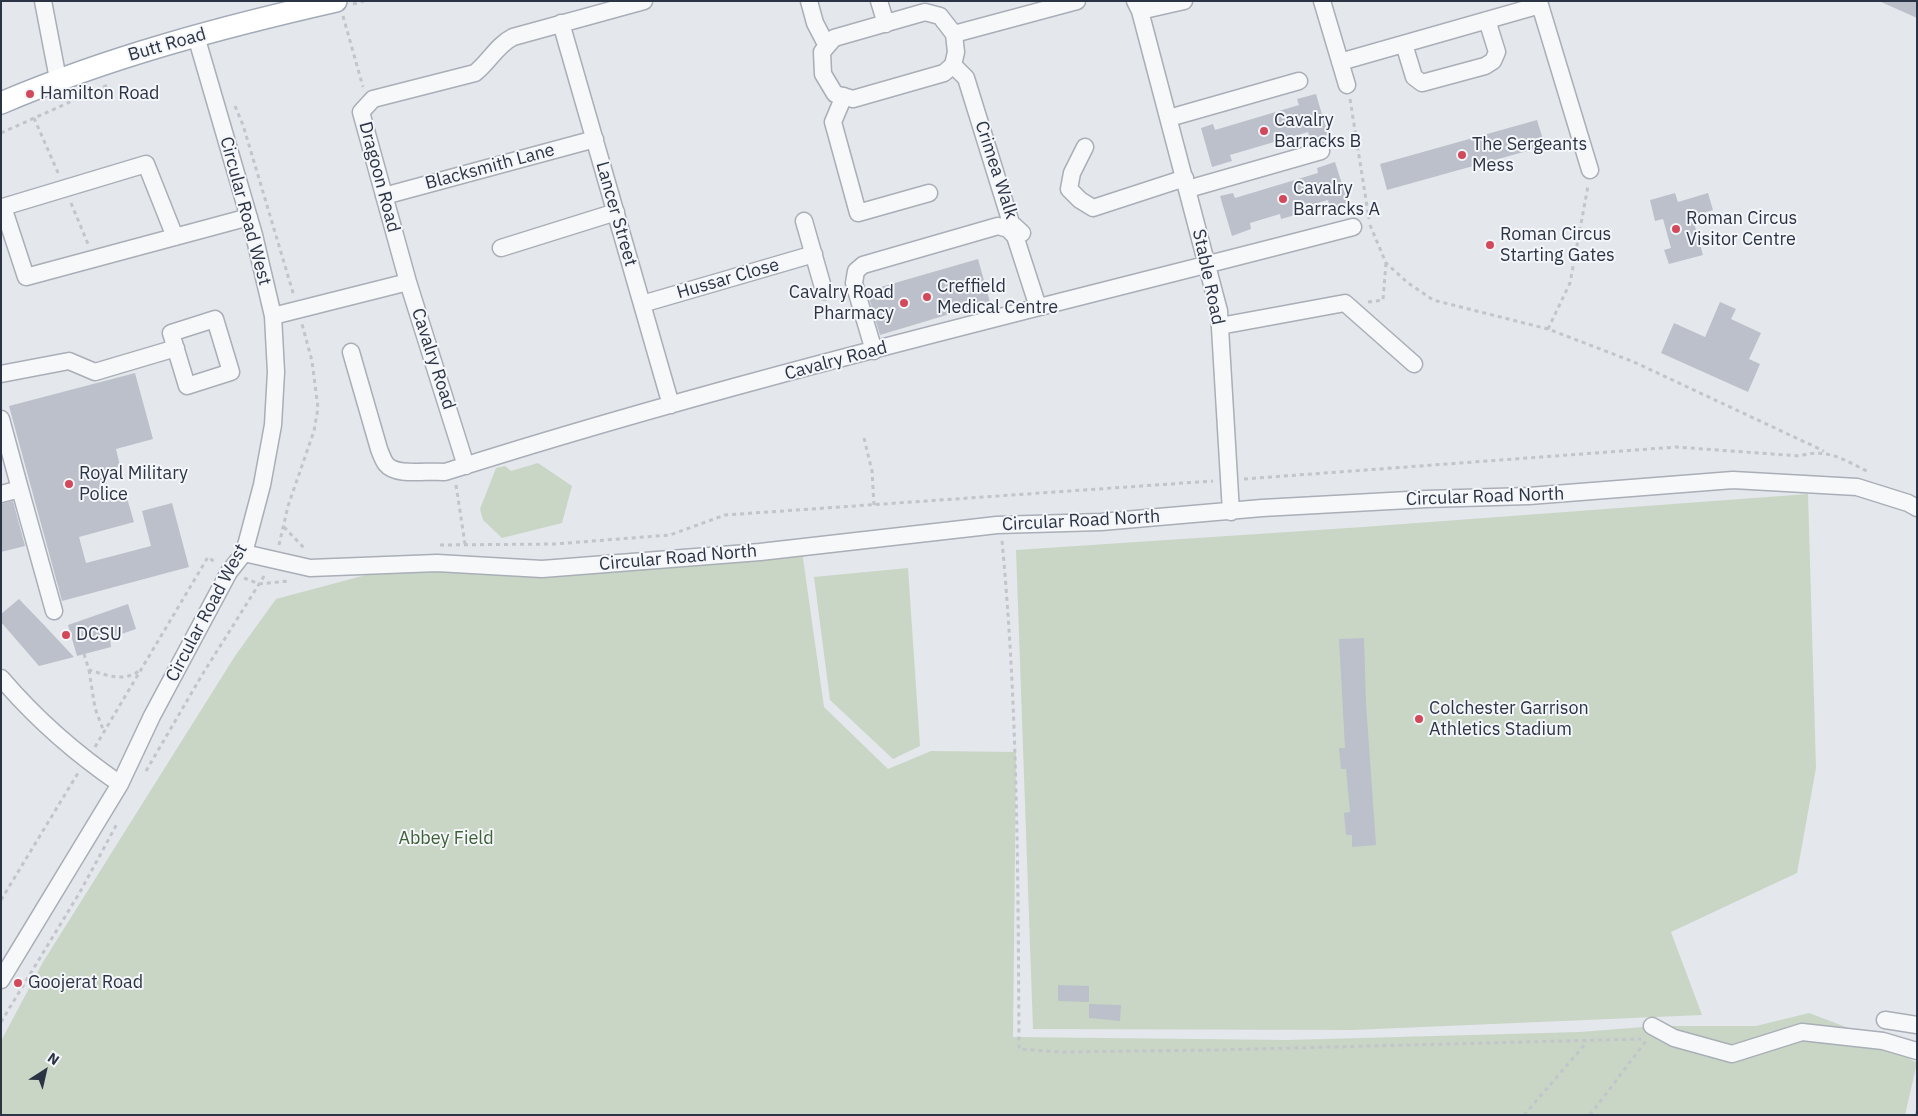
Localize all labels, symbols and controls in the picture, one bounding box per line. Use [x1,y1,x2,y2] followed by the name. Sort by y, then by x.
[126,24,208,66] street label: Butt Road
[40,83,160,105] place label: Hamilton Road
[24,88,36,100] marker: Hamilton Road
[1274,110,1361,152] place label: Cavalry Barracks B
[970,118,1022,222] street label: Crimea Walk
[354,119,404,235] street label: Dragoon Road
[1258,125,1270,137] marker: Cavalry Barracks B
[215,134,275,288] street label: Circular Road West
[1472,134,1587,176] place label: The Sergeants Mess
[423,139,557,195] street label: Blacksmith Lane
[1456,149,1468,161] marker: The Sergeants Mess
[591,159,641,269] street label: Lancer Street
[1293,178,1380,220] place label: Cavalry Barracks A
[1277,193,1289,205] marker: Cavalry Barracks A
[1686,208,1797,250] place label: Roman Circus Visitor Centre
[1670,223,1682,235] marker: Roman Circus Visitor Centre
[1500,224,1615,266] place label: Roman Circus Starting Gates
[1187,227,1229,327] street label: Stable Road
[1484,239,1496,251] marker: Roman Circus Starting Gates
[674,254,782,304] street label: Hussar Close
[937,276,1058,318] place label: Creffield Medical Centre
[789,282,894,324] place label: Cavalry Road Pharmacy
[921,291,933,303] marker: Creffield Medical Centre
[898,297,910,309] marker: Cavalry Road Pharmacy
[406,306,460,412] street label: Cavalry Road
[782,337,890,385] street label: Cavalry Road
[79,463,188,506] place label: Royal Military Police
[63,478,75,490] marker: Royal Military Police
[1405,483,1565,511] street label: Circular Road North
[1001,506,1161,536] street label: Circular Road North
[162,540,252,686] street label: Circular Road West
[598,540,758,576] street label: Circular Road North
[76,624,122,646] place label: DCSU
[60,629,72,641] marker: DCSU
[1429,698,1589,741] place label: Colchester Garrison Athletics Stadium
[1413,713,1425,725] marker: Colchester Garrison Athletics Stadium
[398,828,494,850] park label: Abbey Field
[28,972,143,994] place label: Goojerat Road
[12,977,24,989] marker: Goojerat Road
[20,1046,70,1096] north arrow
[44,1048,63,1069] text: N

